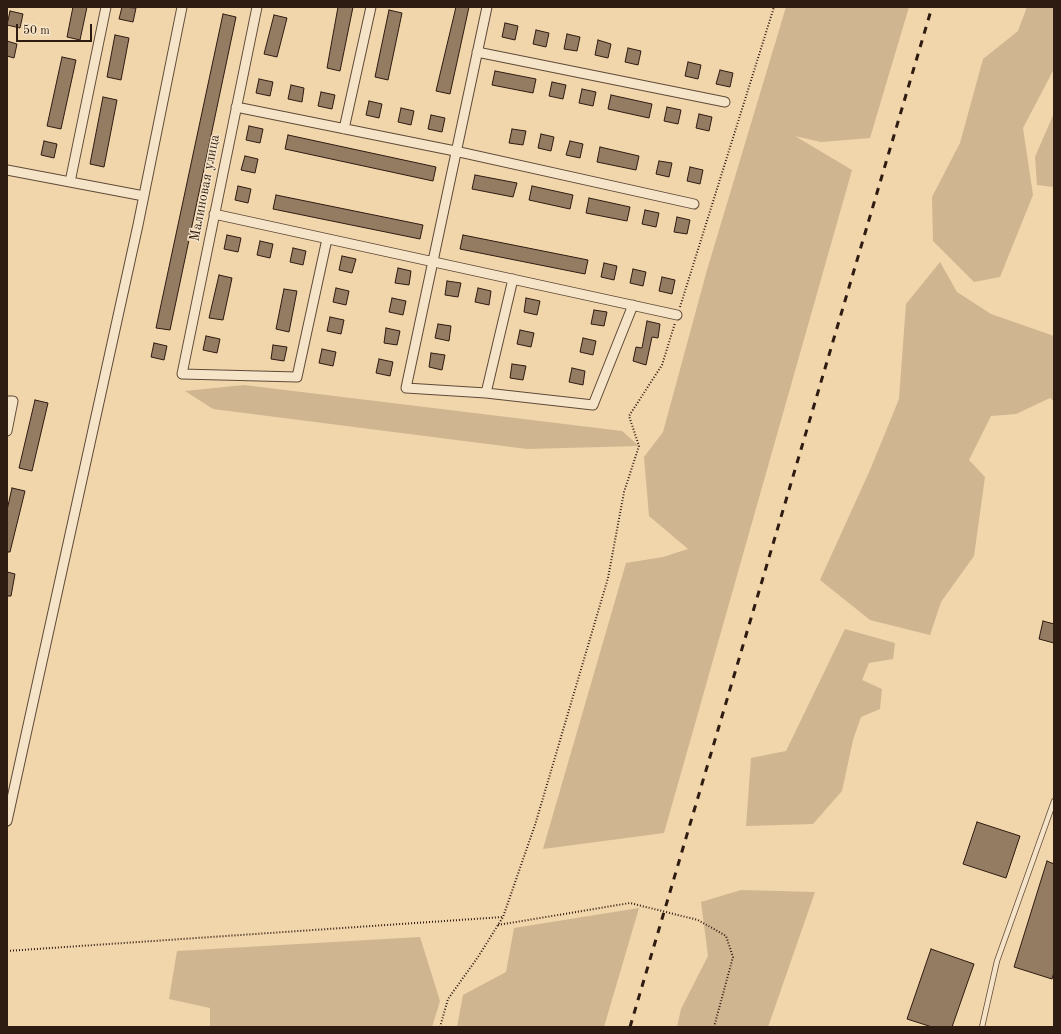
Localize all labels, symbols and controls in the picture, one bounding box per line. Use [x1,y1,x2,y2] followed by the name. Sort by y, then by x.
[18,16,94,42] scale bar
[23,25,50,37] text: 50 m
[186,133,224,243] street label: Малиновая улица

